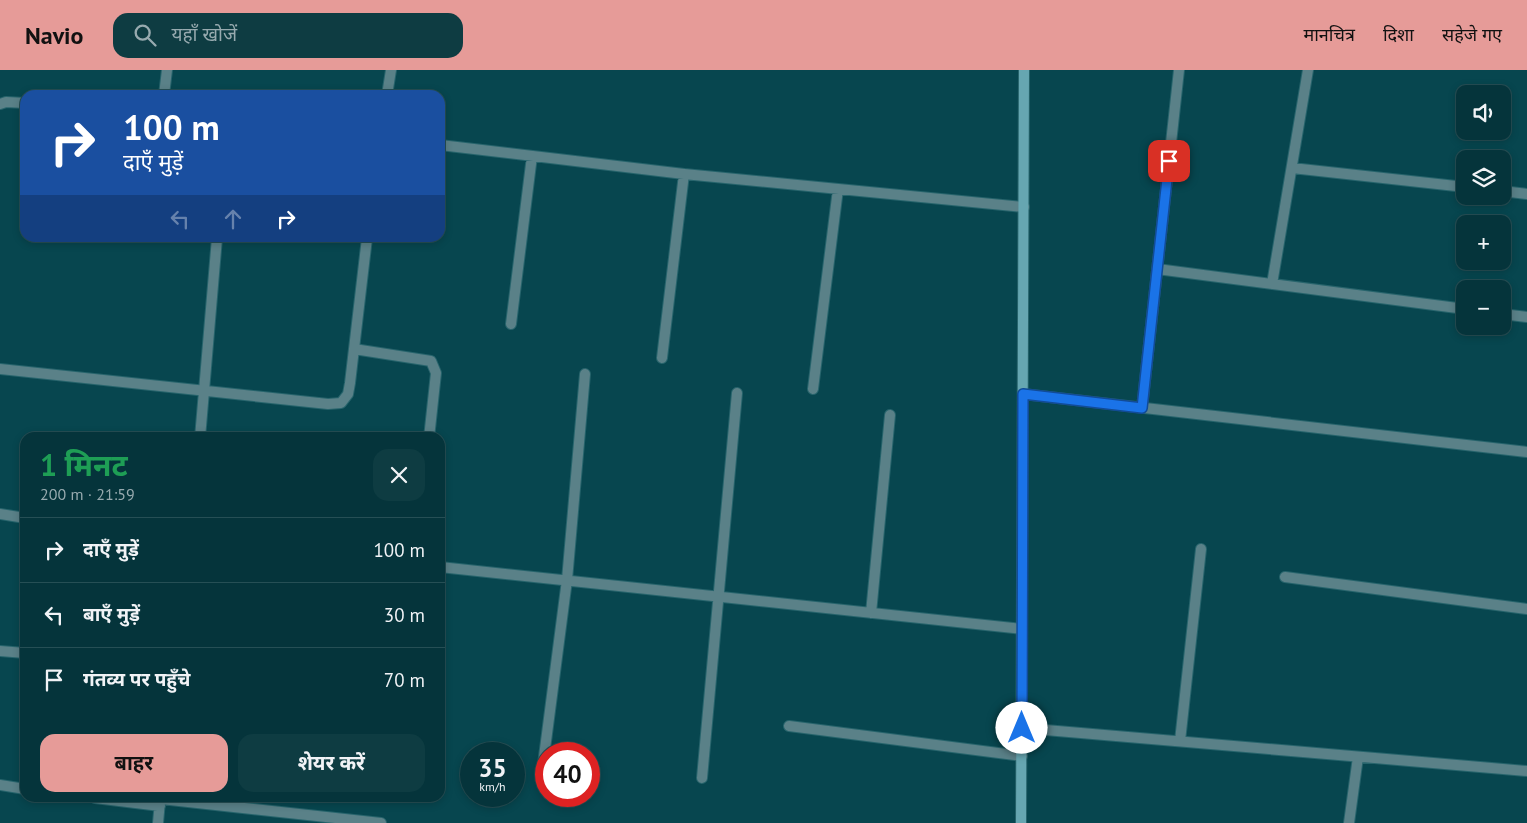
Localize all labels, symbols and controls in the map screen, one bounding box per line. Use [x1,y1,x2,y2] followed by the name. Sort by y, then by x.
[113,13,463,58] search box
[25,20,83,51] text: Navio
[131,21,159,49] icon: search
[171,22,237,46] text: यहाँ खोजें
[1303,23,1355,46] text: मानचित्र
[1383,23,1414,46] text: दिशा
[1442,23,1502,46] text: सहेजे गए
[1456,85,1511,335] map controls
[1456,85,1511,140] button: sound
[123,104,220,150] text: 100 m
[40,110,105,175] icon: right
[1148,140,1190,182] pin
[1155,147,1183,175] icon: arrive
[123,148,183,176] text: दाएँ मुड़ें
[1456,150,1511,205] button: layers
[166,205,194,233] icon: left
[219,205,247,233] icon: ahead
[272,205,300,233] icon: right
[1456,215,1511,270] button: +
[1456,280,1511,335] button: −
[40,445,128,484] text: 1 मिनट
[373,449,425,501] button: close
[40,484,135,504] text: 200 m · 21:59
[40,536,68,564] icon: right
[83,537,139,561] text: दाएँ मुड़ें
[373,538,425,562] text: 100 m
[40,601,68,629] icon: left
[83,602,140,626] text: बाएँ मुड़ें
[384,603,425,627] text: 30 m
[40,666,68,694] icon: arrive
[83,667,190,691] text: गंतव्य पर पहुँचे
[384,668,425,692] text: 70 m
[995,701,1047,753] position arrow
[40,734,228,792] button: बाहर
[238,734,425,792] button: शेयर करें
[535,742,600,807] speed limit sign: 40
[478,752,507,784] text: 35
[479,779,506,794] text: km/h

